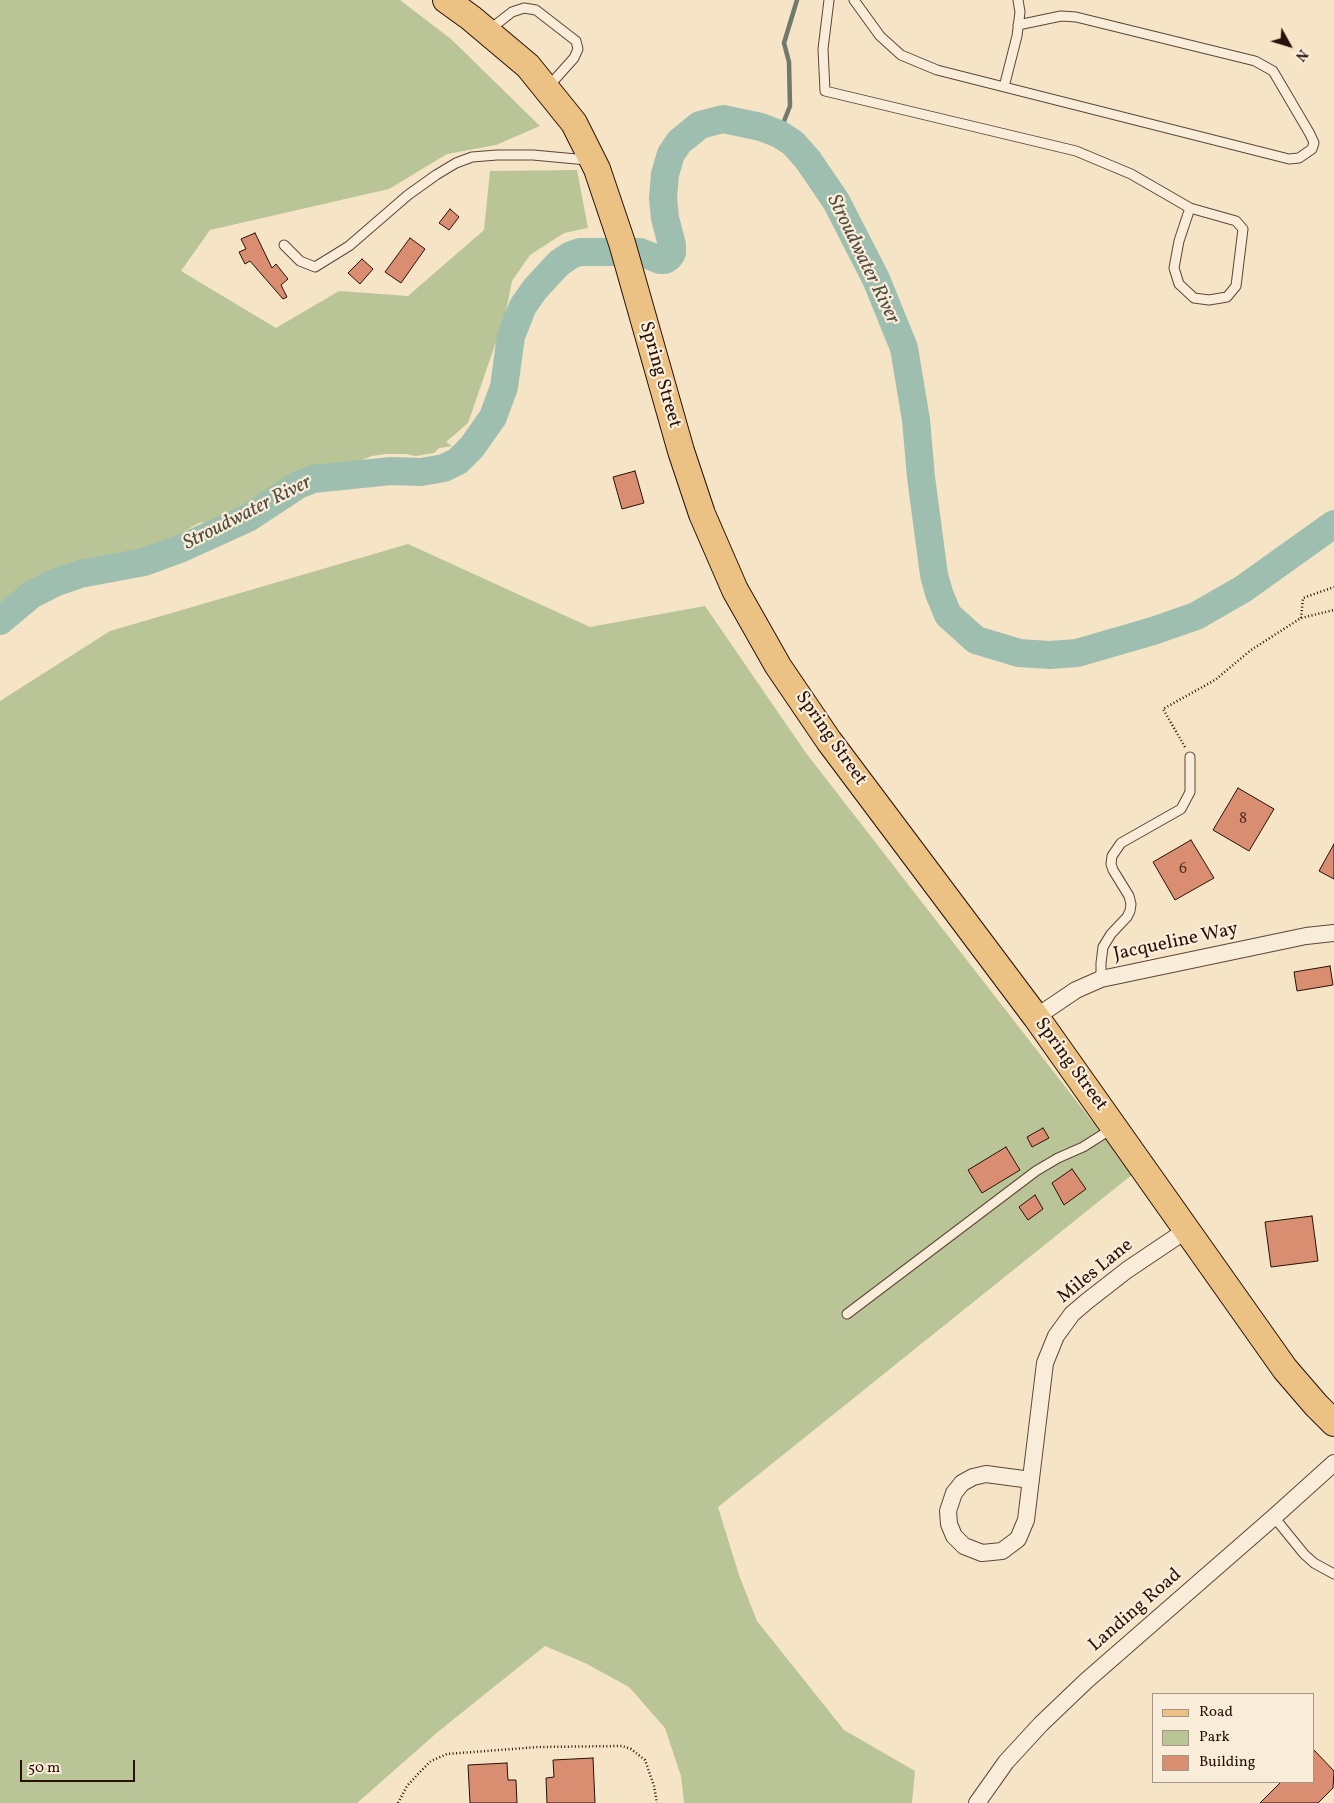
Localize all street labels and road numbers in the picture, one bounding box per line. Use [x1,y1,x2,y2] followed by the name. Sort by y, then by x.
[633,319,685,431] street label: Spring Street
[789,688,871,790] street label: Spring Street
[1112,919,1240,967] street label: Jacqueline Way
[1029,1014,1111,1116] street label: Spring Street
[1054,1235,1138,1309] street label: Miles Lane
[1085,1564,1187,1658] street label: Landing Road

